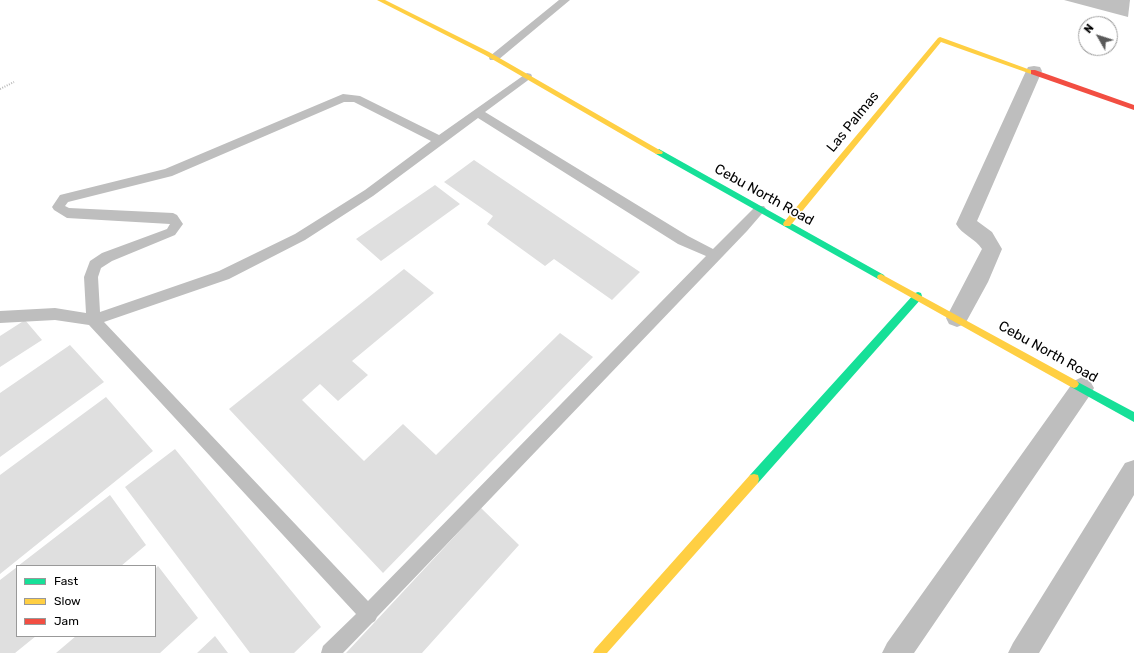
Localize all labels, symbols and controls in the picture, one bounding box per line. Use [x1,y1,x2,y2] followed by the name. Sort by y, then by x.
[1078,16,1118,56] north arrow
[1082,22,1097,36] text: N
[823,88,883,156] street label: Las Palmas
[711,161,817,229] street label: Cebu North Road
[995,318,1101,386] street label: Cebu North Road
[16,565,156,637] legend
[54,574,78,588] text: Fast
[54,594,81,608] text: Slow
[54,614,79,628] text: Jam

